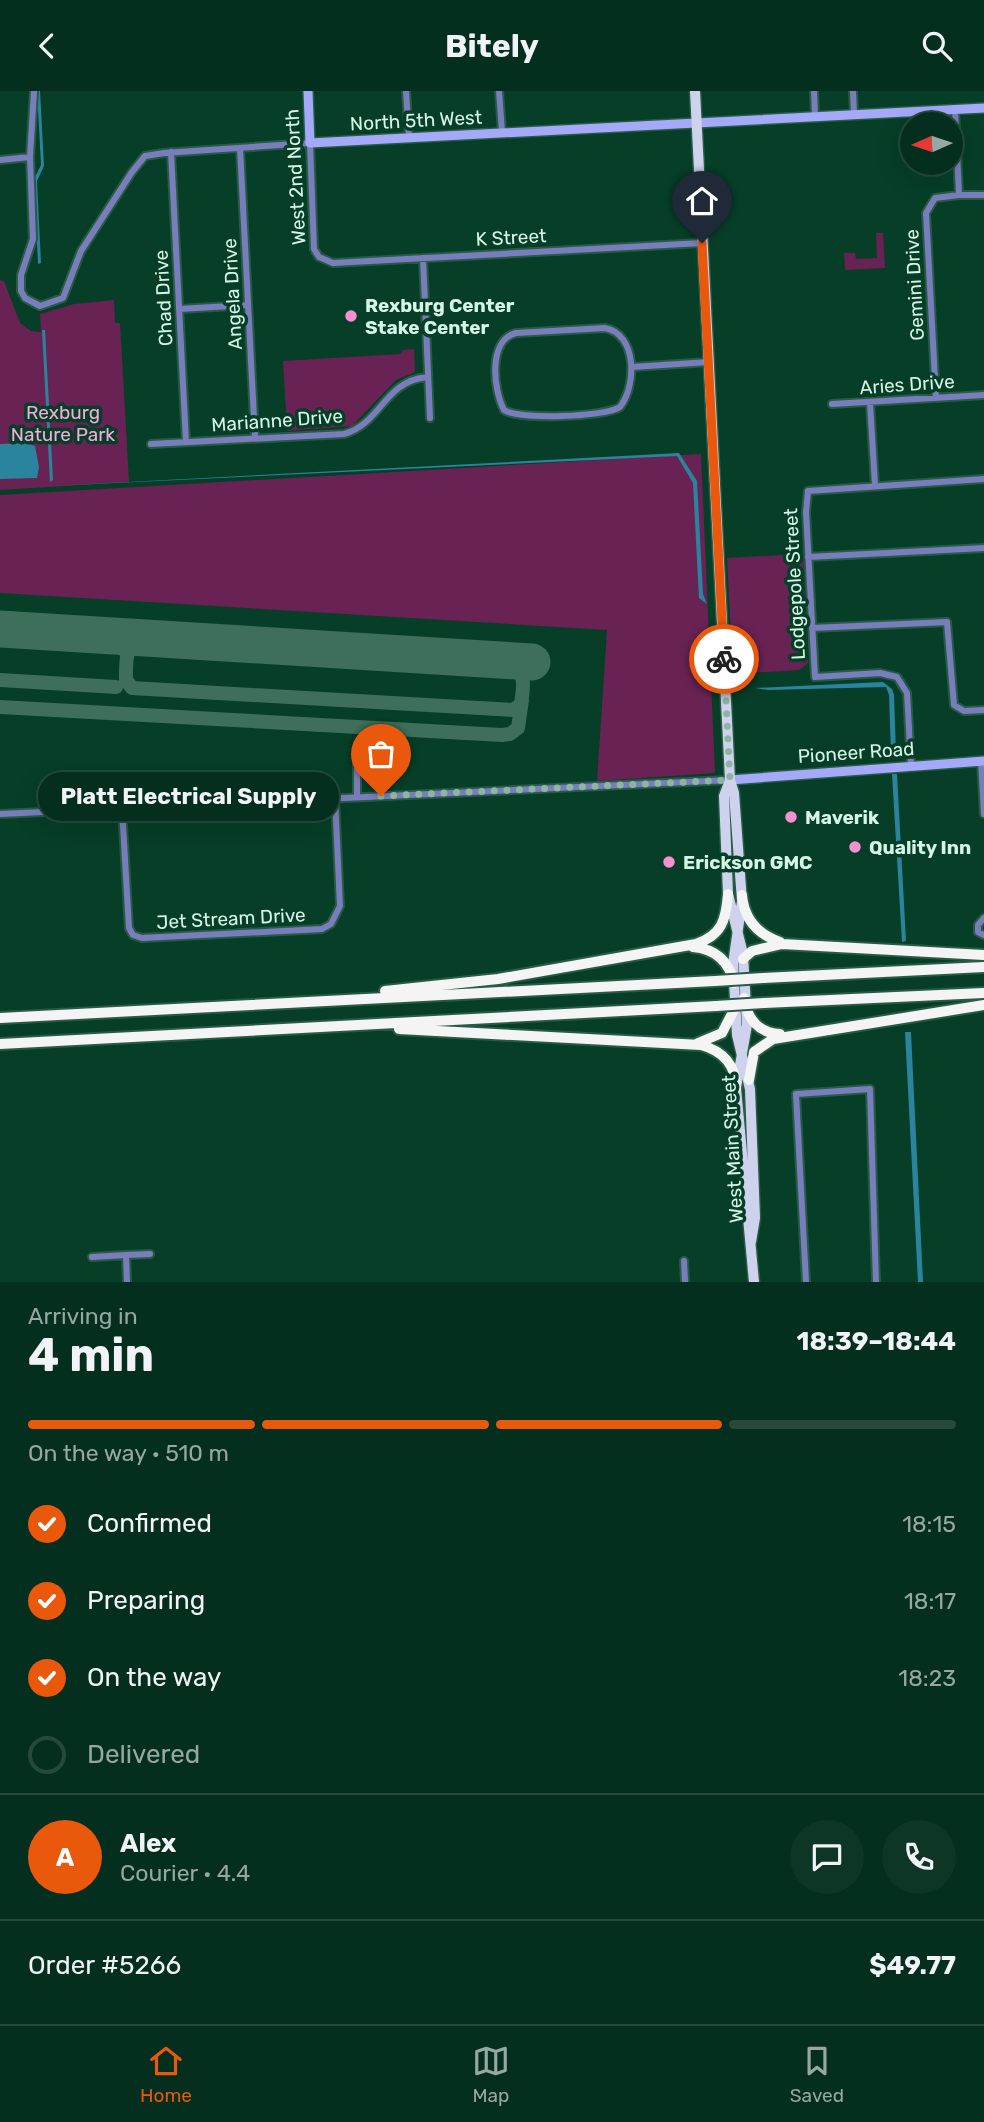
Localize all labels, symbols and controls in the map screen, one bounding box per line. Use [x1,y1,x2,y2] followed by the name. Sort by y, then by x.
[28,27,66,65] icon: back
[445,27,539,65] text: Bitely
[918,27,956,65] icon: search
[349,106,483,135] street label: North 5th West
[280,108,311,246] street label: West 2nd North
[900,112,962,175] north arrow
[900,112,963,175] map controls
[672,171,732,243] pin
[683,182,721,220] icon: home
[475,224,548,251] street label: K Street
[900,229,929,341] street label: Gemini Drive
[218,238,247,350] street label: Angela Drive
[149,249,178,347] street label: Chad Drive
[365,294,515,339] place label: Rexburg Center Stake Center
[343,308,359,324] marker: Rexburg Center Stake Center
[859,370,955,399] street label: Aries Drive
[11,401,115,446] park label: Rexburg Nature Park
[210,404,344,437] street label: Marianne Drive
[779,507,810,660] street label: Lodgepole Street
[689,624,759,694] courier
[705,640,743,678] icon: bike
[351,724,411,796] pin
[362,735,400,773] icon: bag
[797,737,915,768] street label: Pioneer Road
[38,771,339,821] callout: Platt Electrical Supply
[60,782,317,810] text: Platt Electrical Supply
[805,806,879,829] place label: Maverik
[783,809,799,825] marker: Maverik
[869,836,971,859] place label: Quality Inn
[847,839,863,855] marker: Quality Inn
[683,851,812,874] place label: Erickson GMC
[661,854,677,870] marker: Erickson GMC
[156,903,306,934] street label: Jet Stream Drive
[717,1074,748,1224] street label: West Main Street
[28,1302,138,1330] text: Arriving in
[797,1326,956,1357] text: 18:39–18:44
[28,1328,154,1383] text: 4 min
[28,1439,229,1467] text: On the way · 510 m
[28,1505,66,1543] icon: check
[87,1508,212,1539] text: Confirmed
[902,1510,956,1538] text: 18:15
[28,1582,66,1620] icon: check
[87,1585,205,1616] text: Preparing
[904,1587,956,1615] text: 18:17
[28,1659,66,1697] icon: check
[87,1662,221,1693] text: On the way
[898,1664,956,1692] text: 18:23
[87,1739,200,1770] text: Delivered
[790,1820,864,1894] button: chat
[882,1820,956,1894] button: phone
[120,1828,176,1859] text: Alex
[56,1842,74,1873] text: A
[120,1859,250,1887] text: Courier · 4.4
[28,1950,181,1981] text: Order #5266
[869,1950,956,1981] text: $49.77
[140,2042,192,2107] tab: Home
[472,2042,510,2107] tab: Map
[790,2042,844,2107] tab: Saved

